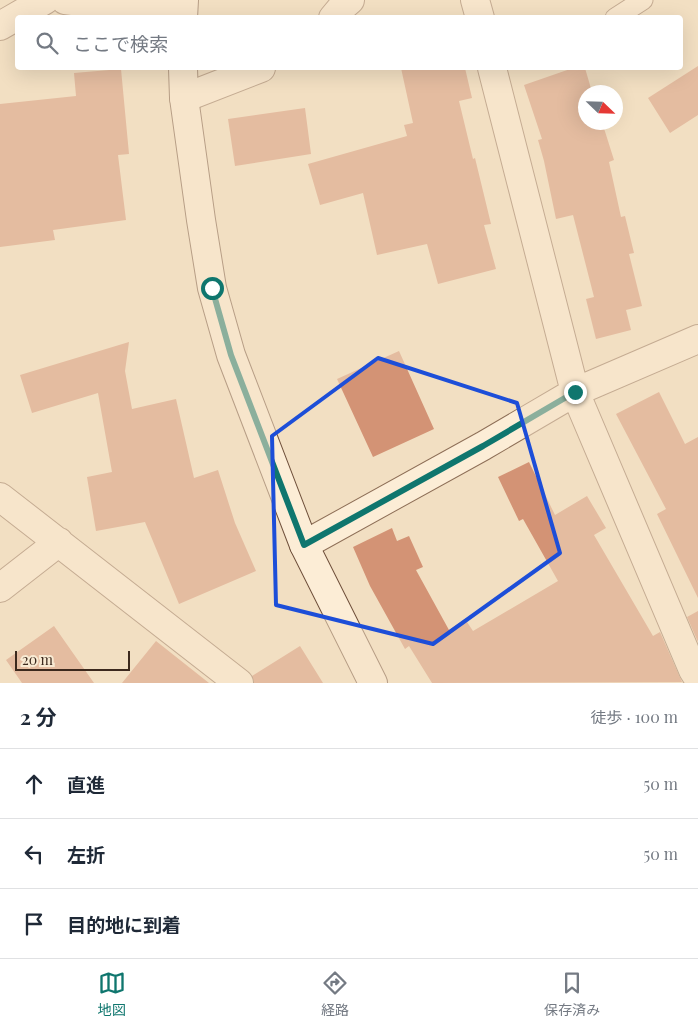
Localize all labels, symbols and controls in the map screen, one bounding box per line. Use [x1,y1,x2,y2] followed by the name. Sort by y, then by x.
[15,15,683,70] search box
[33,29,61,57] icon: search
[73,30,168,56] text: ここで検索
[578,85,623,130] north arrow
[201,277,224,300] route start
[564,381,587,404] route end
[15,648,130,671] scale bar
[22,650,53,669] text: 20 m
[20,702,57,730] text: 2 分
[590,706,678,727] text: 徒歩 · 100 m
[20,770,48,798] icon: ahead
[67,771,105,797] text: 直進
[644,773,678,794] text: 50 m
[20,840,48,868] icon: left
[67,841,105,867] text: 左折
[644,843,678,864] text: 50 m
[20,910,48,938] icon: arrive
[67,911,181,937] text: 目的地に到着
[98,969,126,1019] tab: 地図
[321,969,349,1019] tab: 経路
[544,969,600,1019] tab: 保存済み

